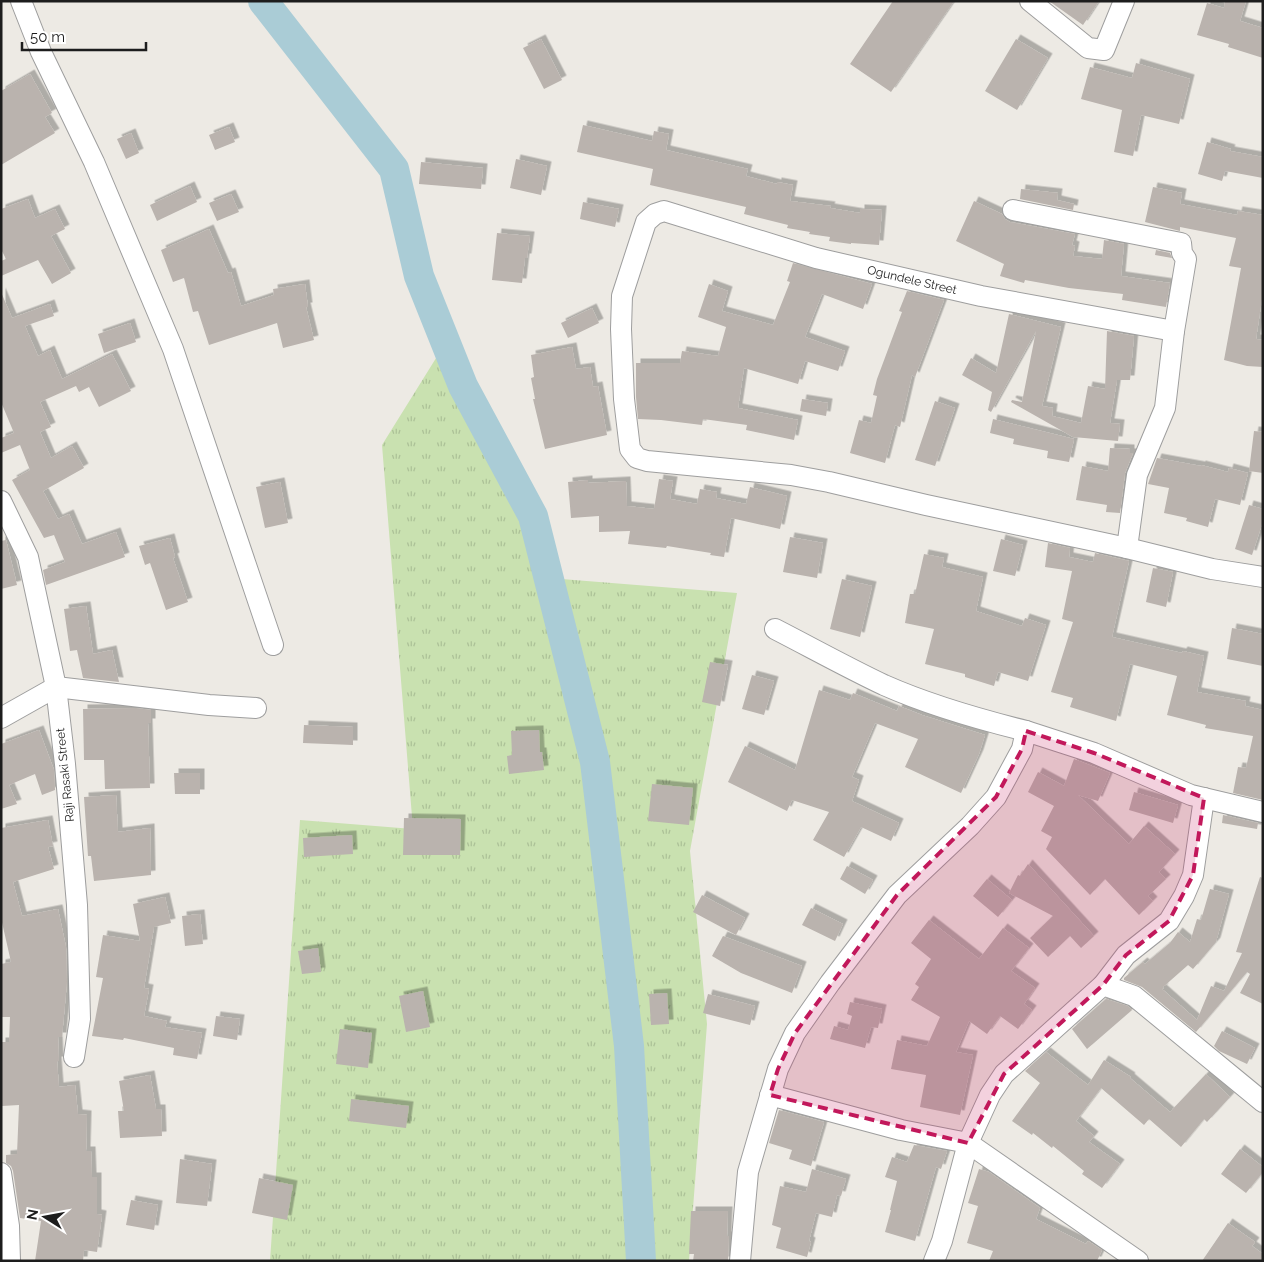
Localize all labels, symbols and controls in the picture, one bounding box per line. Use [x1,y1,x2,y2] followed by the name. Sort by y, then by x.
[22,20,146,52] scale bar
[30,28,65,46] text: 50 m
[866,263,958,297] street label: Ogundele Street
[53,727,77,823] street label: Raji Rasaki Street
[20,1192,70,1242] north arrow
[23,1208,41,1221] text: N

